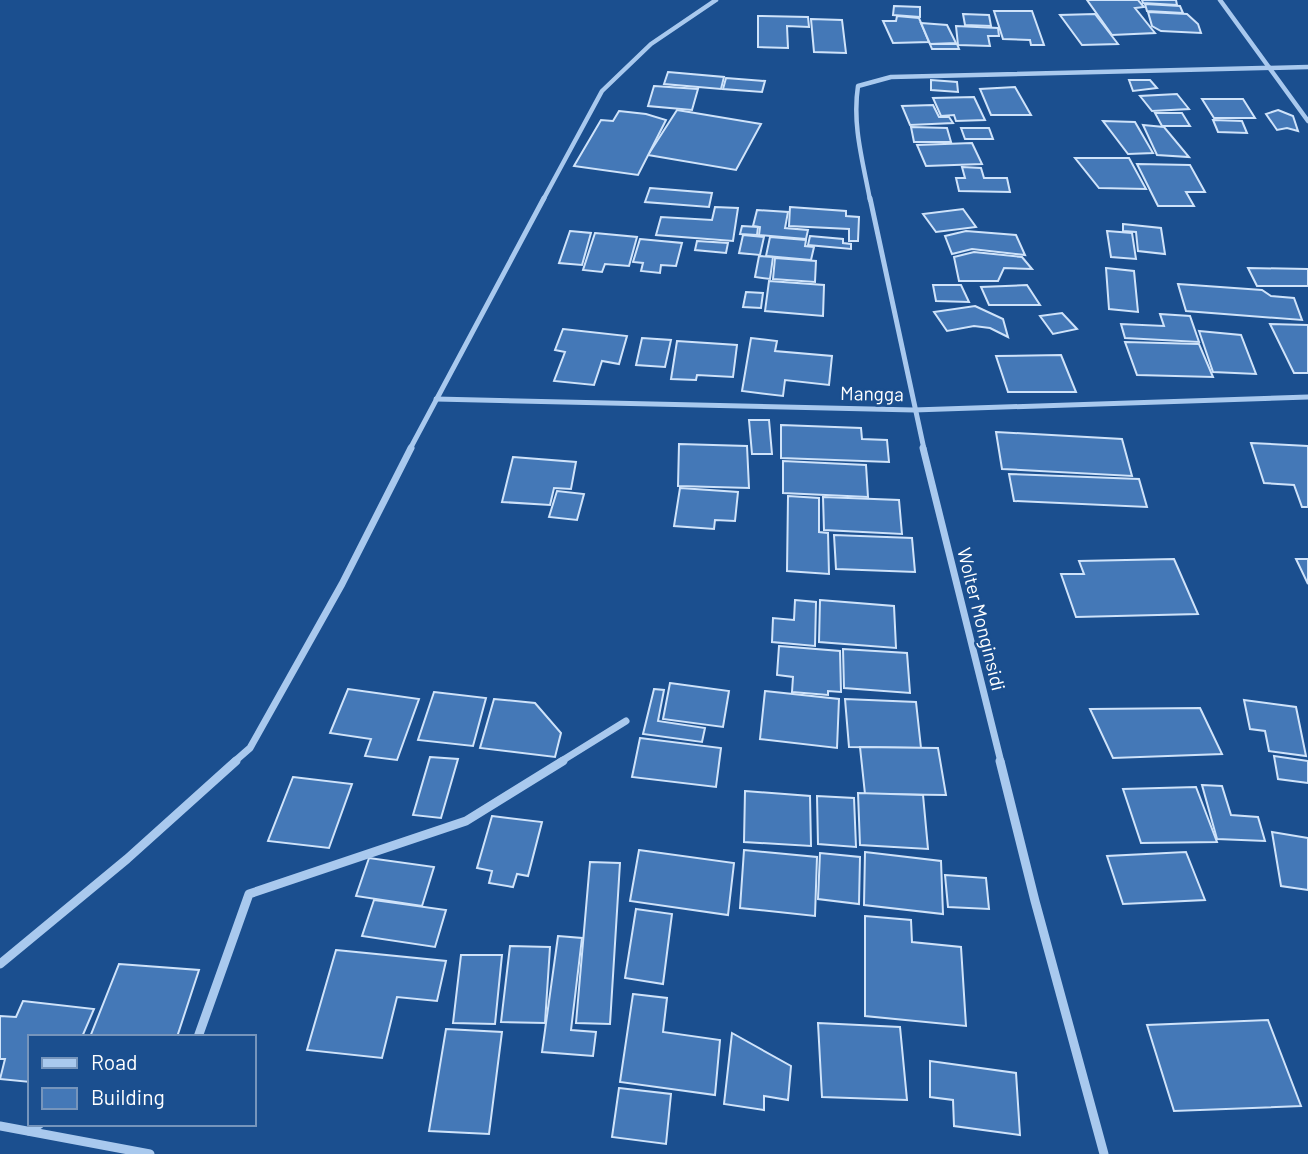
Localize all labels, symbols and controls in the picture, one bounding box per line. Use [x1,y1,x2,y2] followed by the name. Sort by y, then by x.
[840,381,904,405] street label: Mangga
[953,545,1011,693] street label: Wolter Monginsidi
[28,1035,256,1126] legend
[91,1049,137,1074] text: Road
[91,1084,165,1109] text: Building

